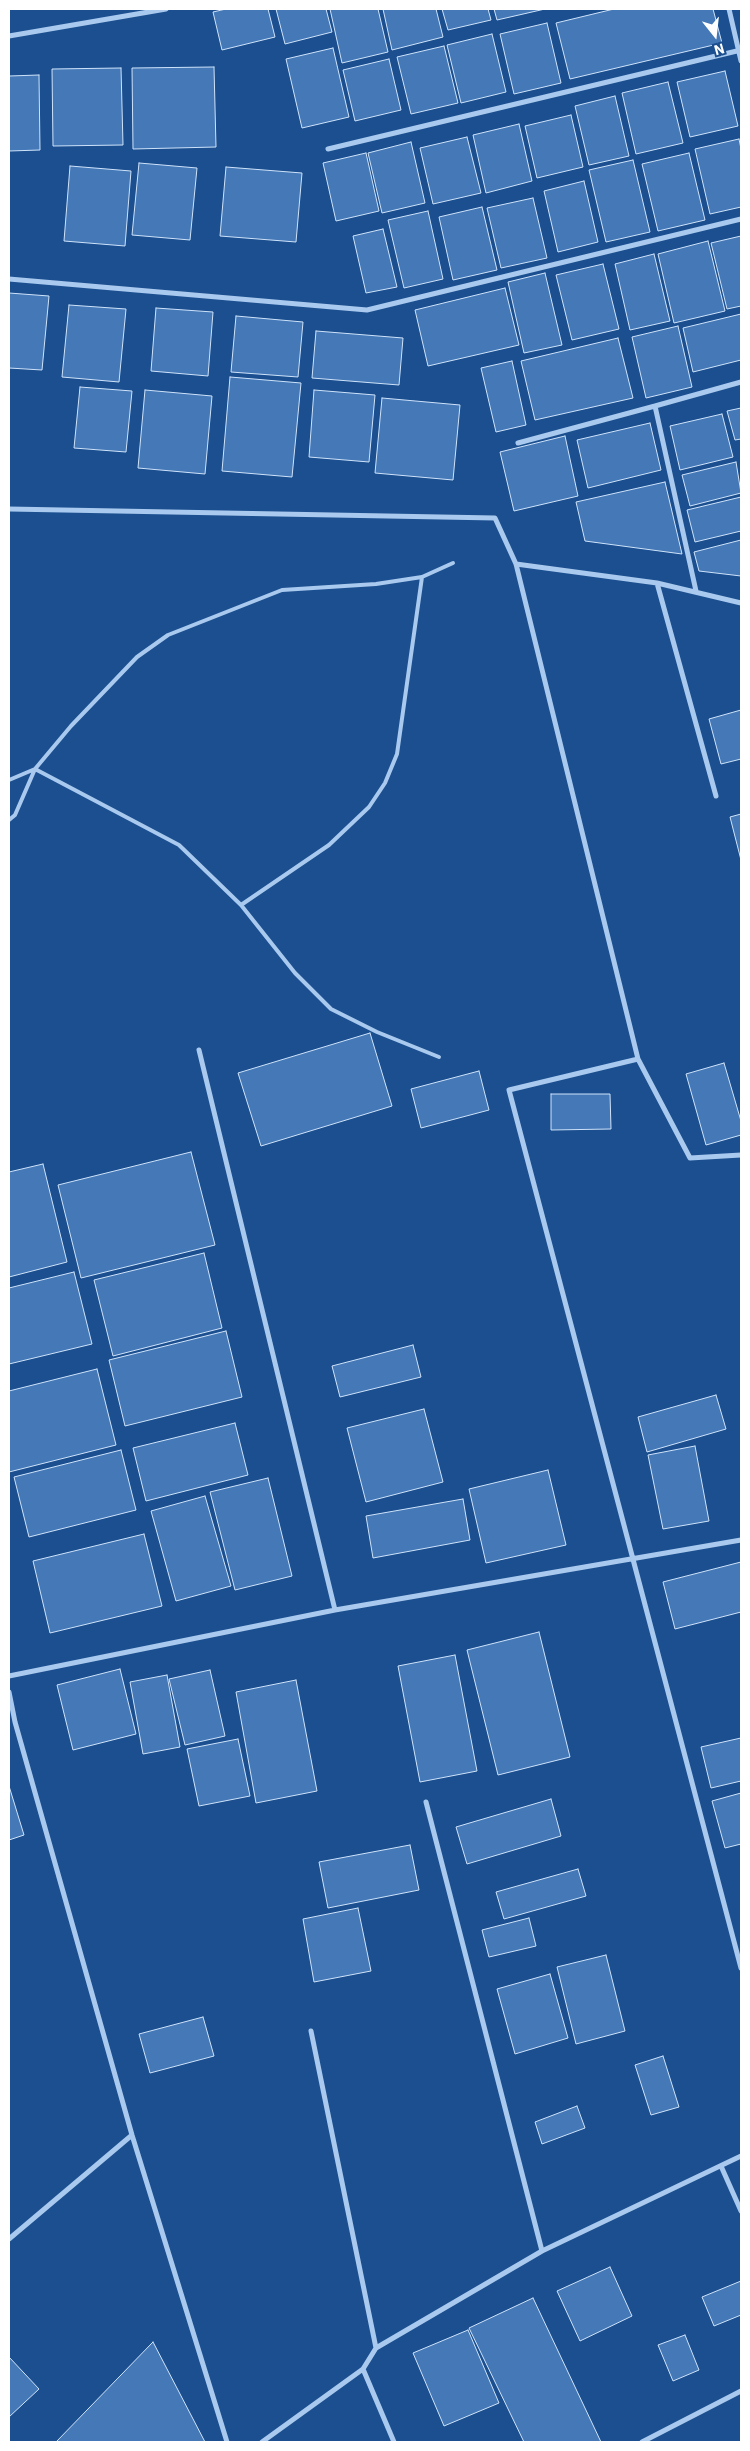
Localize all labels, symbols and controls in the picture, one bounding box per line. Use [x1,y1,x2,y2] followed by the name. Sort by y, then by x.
[690,10,740,60] north arrow
[712,39,726,59] text: N

